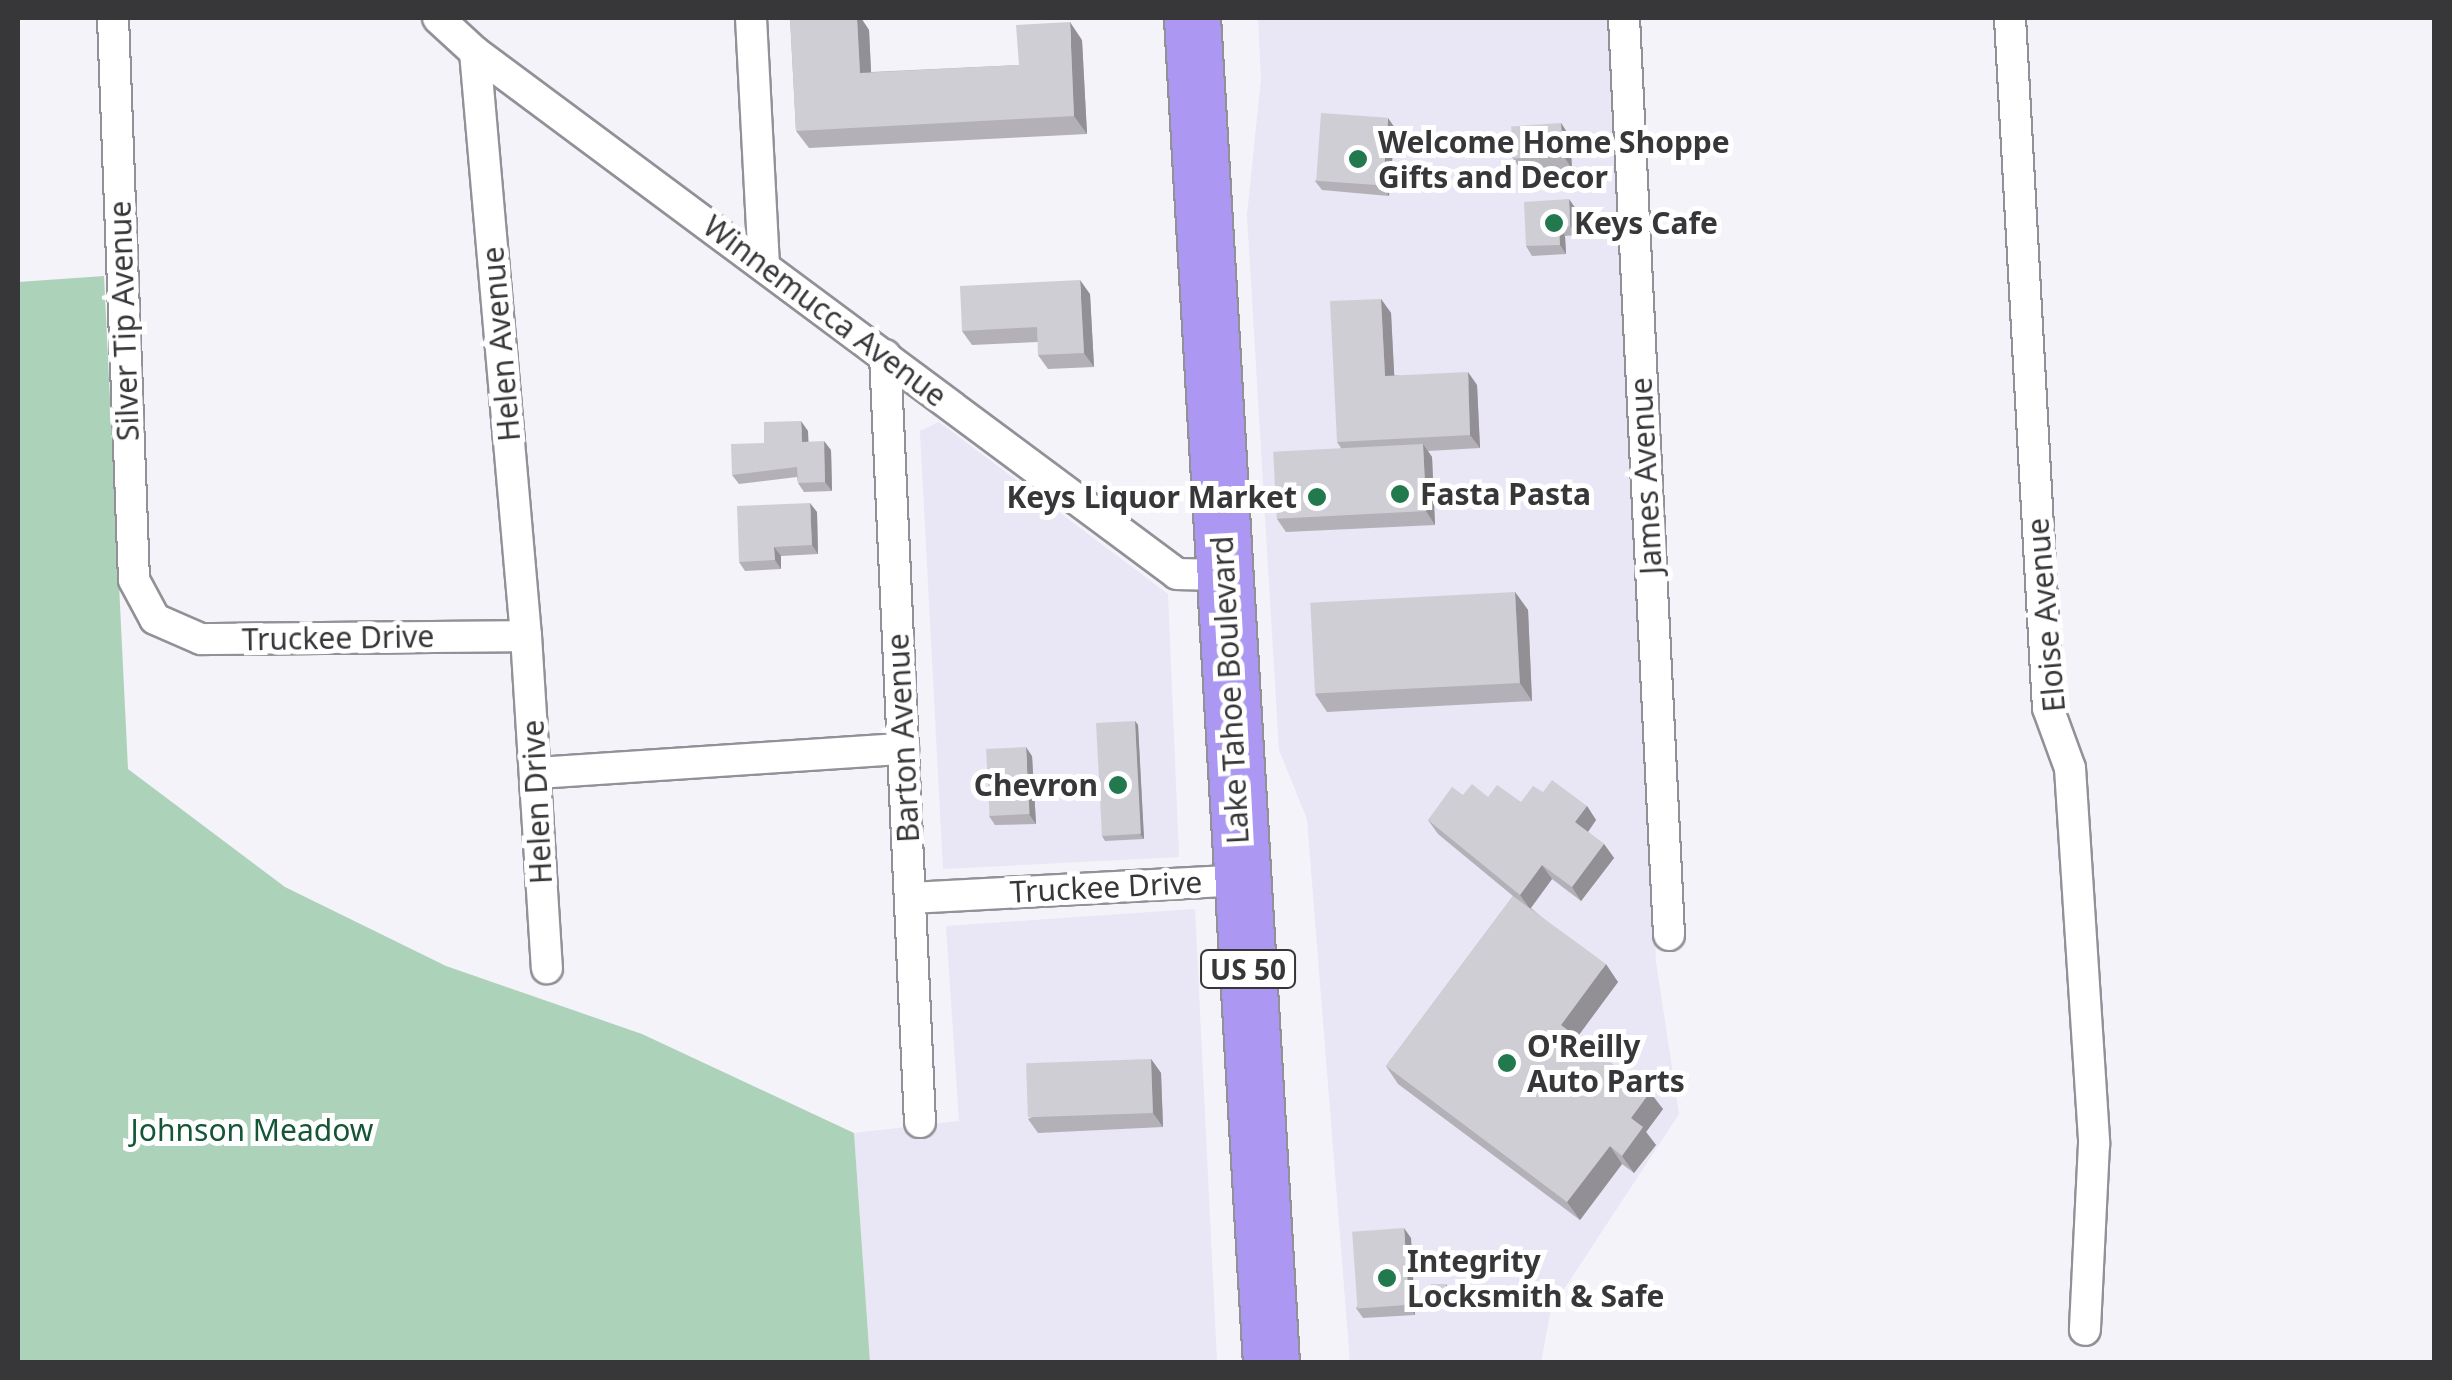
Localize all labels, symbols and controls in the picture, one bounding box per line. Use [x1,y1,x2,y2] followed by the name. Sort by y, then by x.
[1378,124,1730,194] place label: Welcome Home Shoppe Gifts and Decor
[1347,148,1369,170] marker: Welcome Home Shoppe Gifts and Decor
[102,200,146,442] street label: Silver Tip Avenue
[1574,205,1718,241] place label: Keys Cafe
[696,208,954,414] street label: Winnemucca Avenue
[1543,212,1565,234] marker: Keys Cafe
[475,245,527,443] street label: Helen Avenue
[1623,376,1669,576] street label: James Avenue
[1420,476,1591,512] place label: Fasta Pasta
[1006,479,1297,515] place label: Keys Liquor Market
[1389,483,1411,505] marker: Fasta Pasta
[1306,486,1328,508] marker: Keys Liquor Market
[2020,516,2072,714] street label: Eloise Avenue
[1204,535,1256,845] street label: Lake Tahoe Boulevard
[242,618,434,658] street label: Truckee Drive
[880,633,926,843] street label: Barton Avenue
[515,719,559,885] street label: Helen Drive
[974,767,1098,803] place label: Chevron
[1107,774,1129,796] marker: Chevron
[1009,864,1203,910] street label: Truckee Drive
[1198,946,1298,992] road number: US 50
[1527,1028,1685,1098] place label: O'Reilly Auto Parts
[1496,1052,1518,1074] marker: O'Reilly Auto Parts
[131,1112,373,1148] park label: Johnson Meadow
[1407,1243,1665,1314] place label: Integrity Locksmith & Safe
[1376,1267,1398,1289] marker: Integrity Locksmith & Safe

